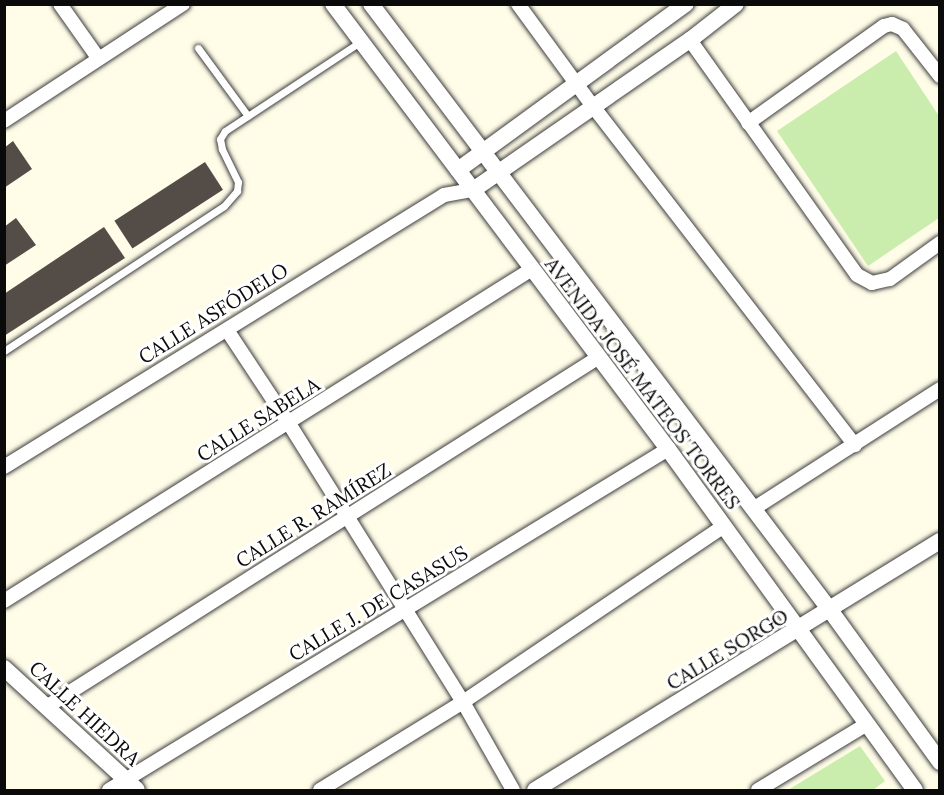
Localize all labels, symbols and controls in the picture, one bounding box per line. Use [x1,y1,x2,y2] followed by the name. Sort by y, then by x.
[540,252,746,514] street label: AVENIDA JOSÉ MATEOS TORRES
[134,257,292,369] street label: CALLE ASFÓDELO
[192,372,324,466] street label: CALLE SABELA
[231,458,395,572] street label: CALLE R. RAMÍREZ
[284,540,472,666] street label: CALLE J. DE CASASUS
[662,603,792,695] street label: CALLE SORGO
[25,656,145,770] street label: CALLE HIEDRA

